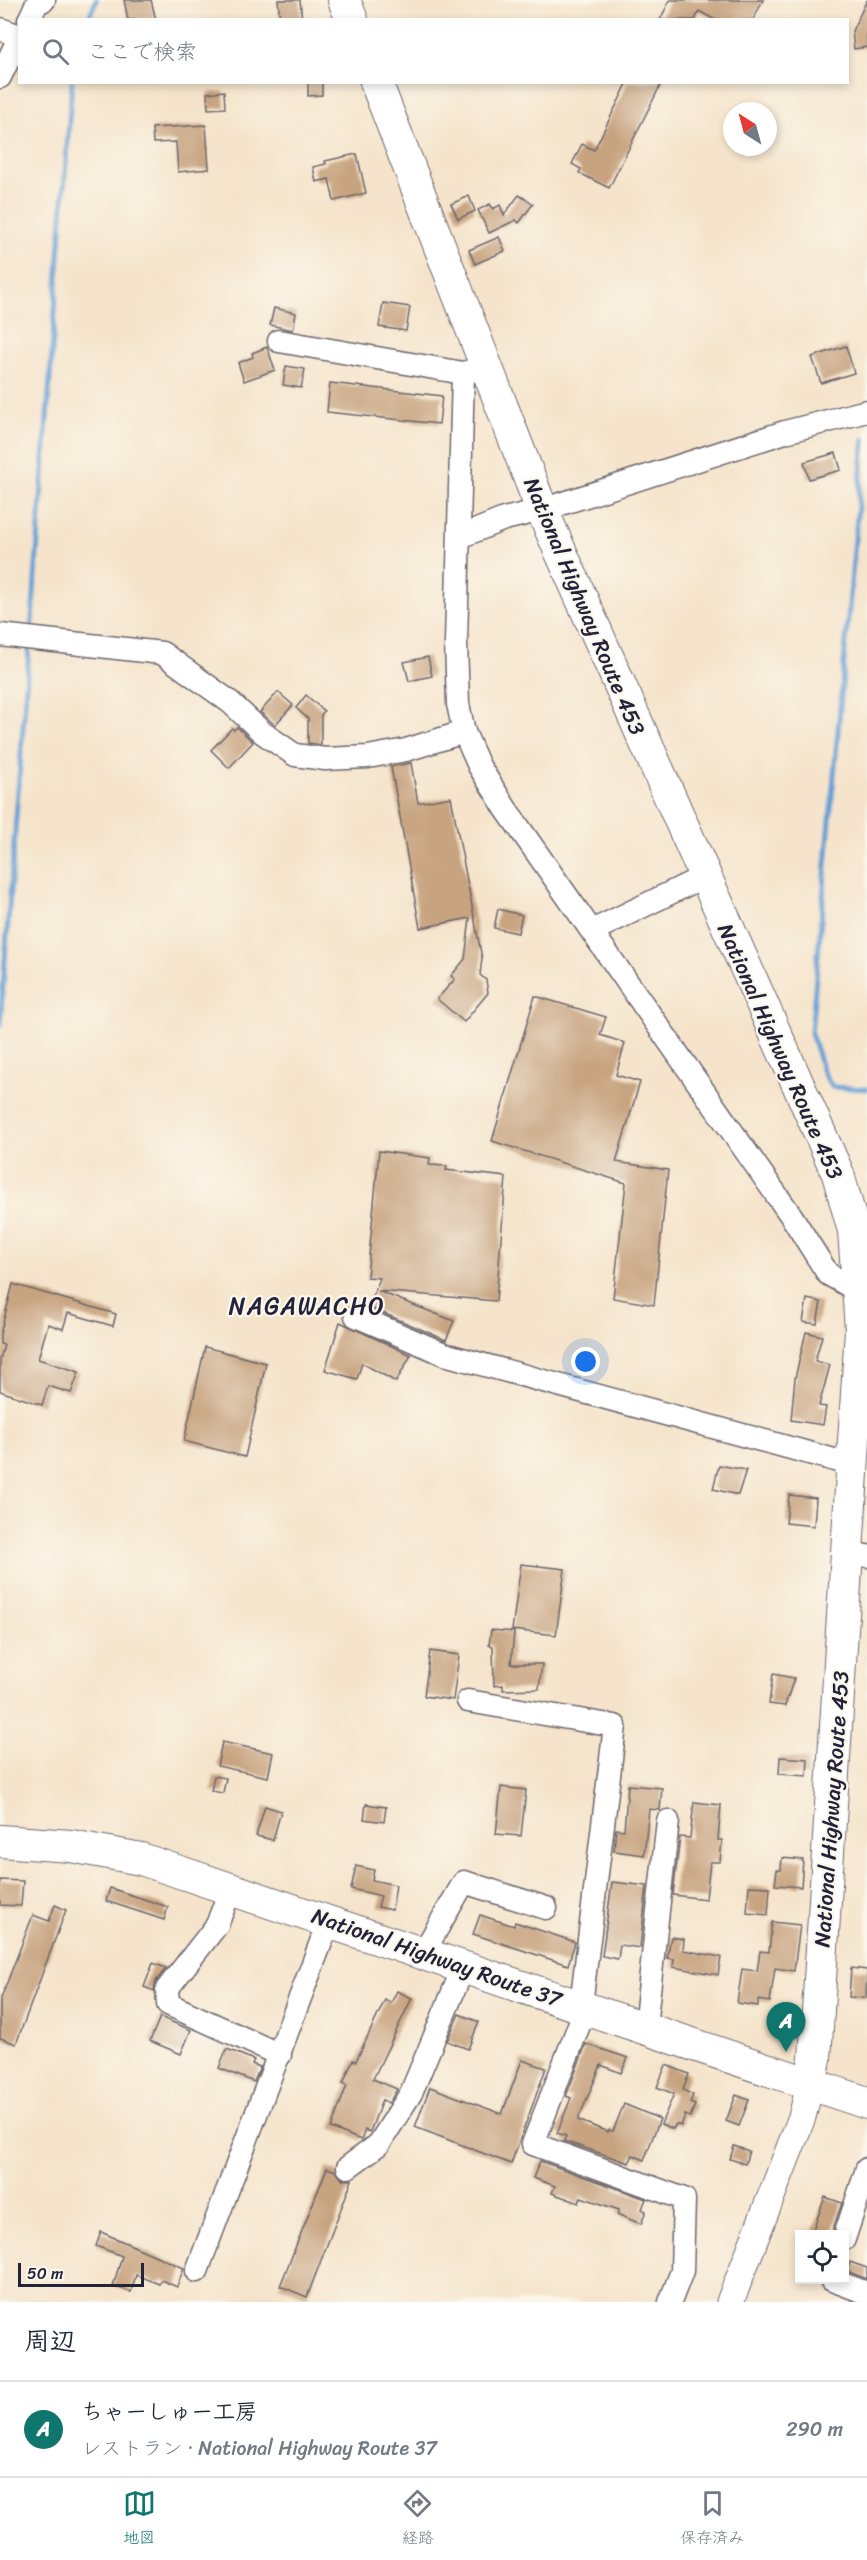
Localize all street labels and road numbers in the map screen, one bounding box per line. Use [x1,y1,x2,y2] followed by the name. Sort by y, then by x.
[512,471,657,741] street label: National Highway Route 453
[706,917,855,1186] street label: National Highway Route 453
[802,1670,861,1949] street label: National Highway Route 453
[306,1896,569,2019] street label: National Highway Route 37

